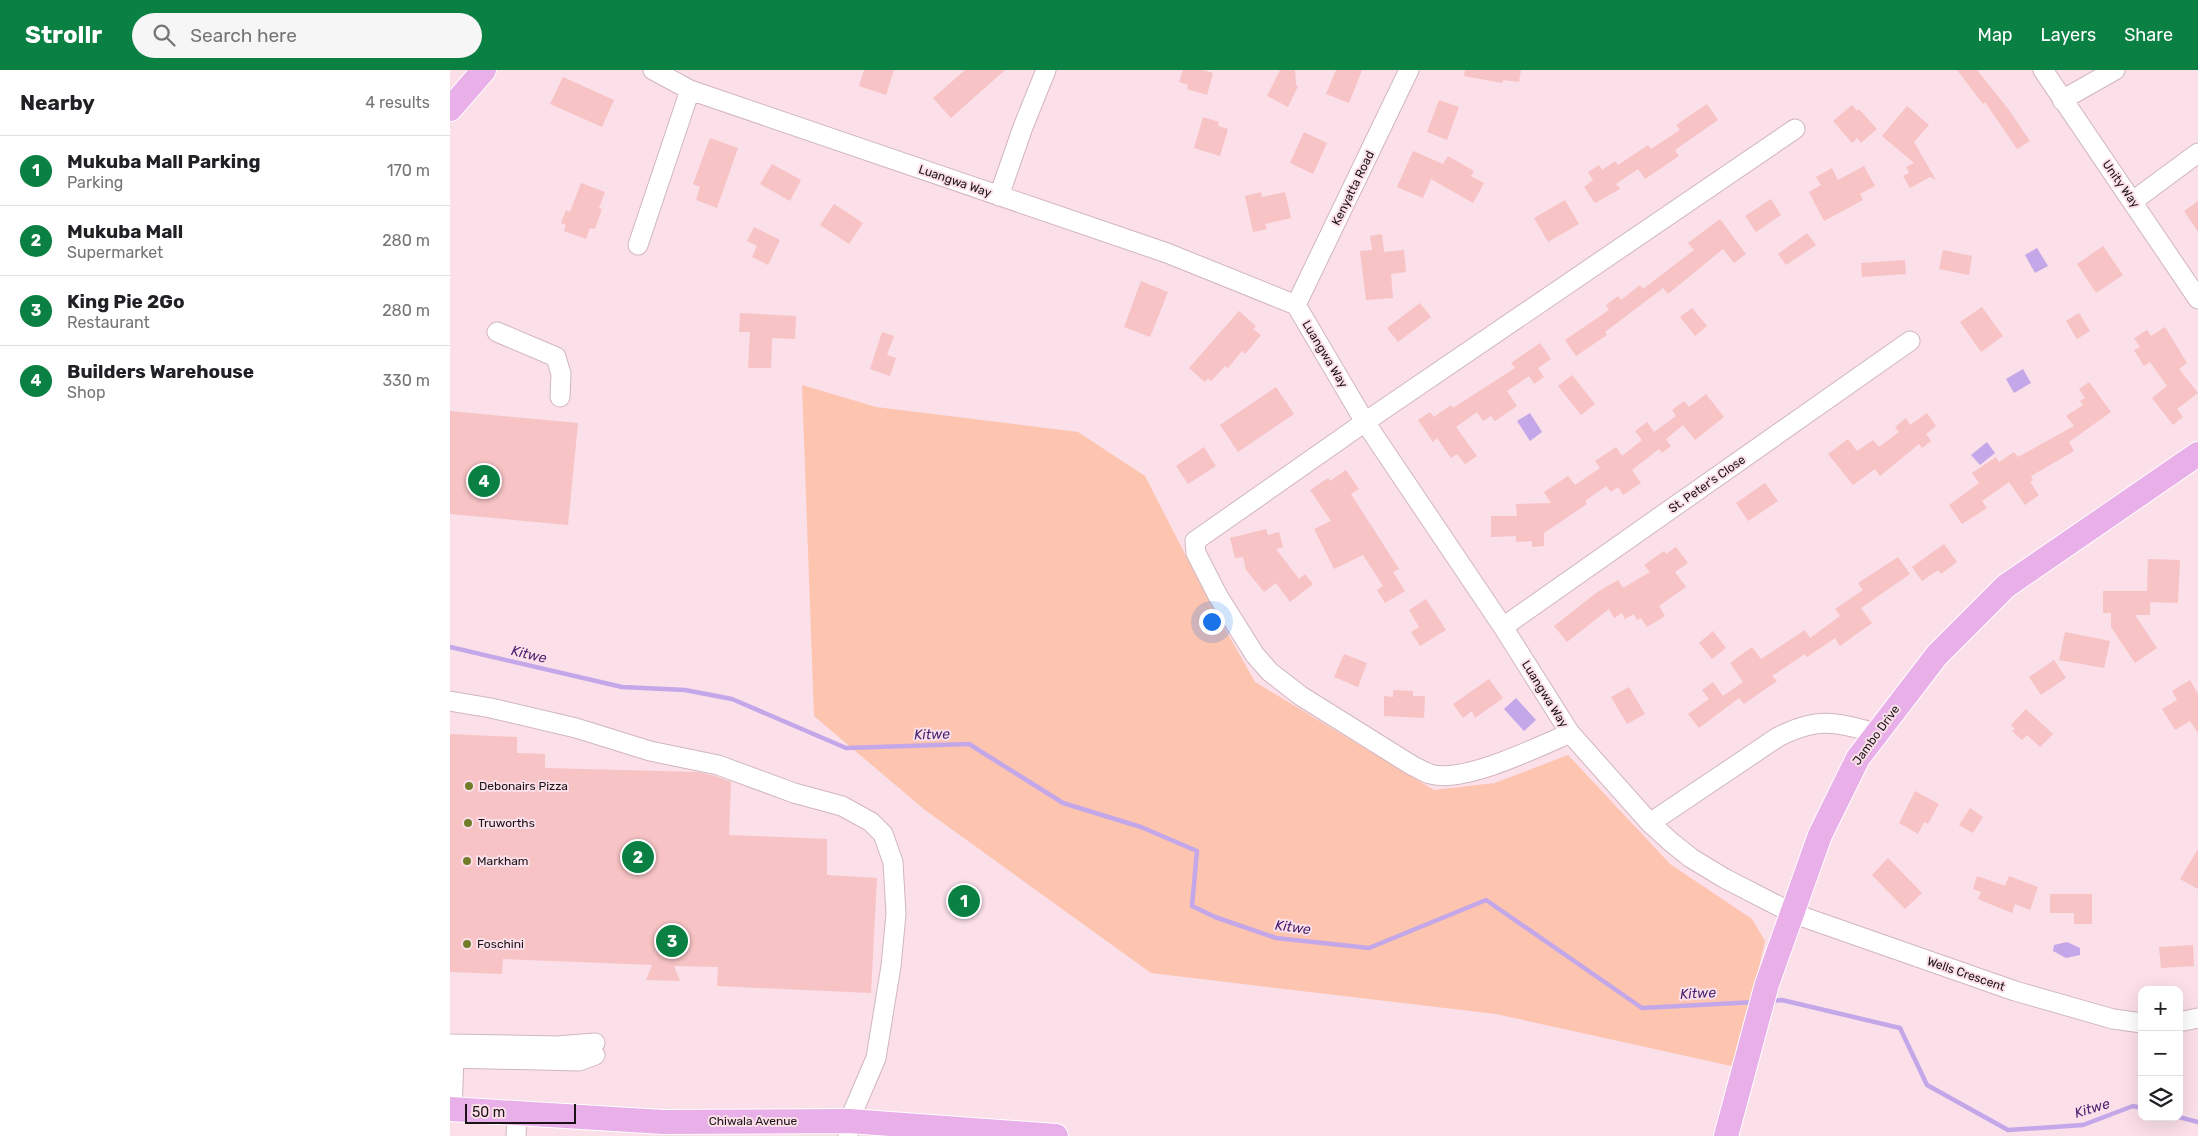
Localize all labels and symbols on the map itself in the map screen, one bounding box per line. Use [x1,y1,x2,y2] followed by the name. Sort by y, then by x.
[1329,149,1377,227] street label: Kenyatta Road
[2100,158,2143,211] street label: Unity Way
[917,162,994,200] street label: Luangwa Way
[1299,318,1351,391] street label: Luangwa Way
[1666,452,1748,516] street label: St. Peter's Close
[468,462,500,500] pin: 4
[1199,609,1225,635] your location
[509,642,548,667] water label: Kitwe
[1519,658,1571,730] street label: Luangwa Way
[1850,702,1903,768] street label: Jambo Drive
[914,725,950,744] water label: Kitwe
[479,779,568,793] place label: Debonairs Pizza
[463,780,475,792] marker: Debonairs Pizza
[478,816,535,830] place label: Truworths
[462,817,474,829] marker: Truworths
[622,838,654,876] pin: 2
[477,854,529,868] place label: Markham
[461,855,473,867] marker: Markham
[948,882,980,920] pin: 1
[1274,917,1312,938] water label: Kitwe
[656,922,688,960] pin: 3
[477,937,524,951] place label: Foschini
[461,938,473,950] marker: Foschini
[1925,954,2007,994] street label: Wells Crescent
[1680,984,1717,1003] water label: Kitwe
[2072,1095,2112,1122] water label: Kitwe
[465,1101,576,1124] scale bar
[709,1114,798,1128] street label: Chiwala Avenue

